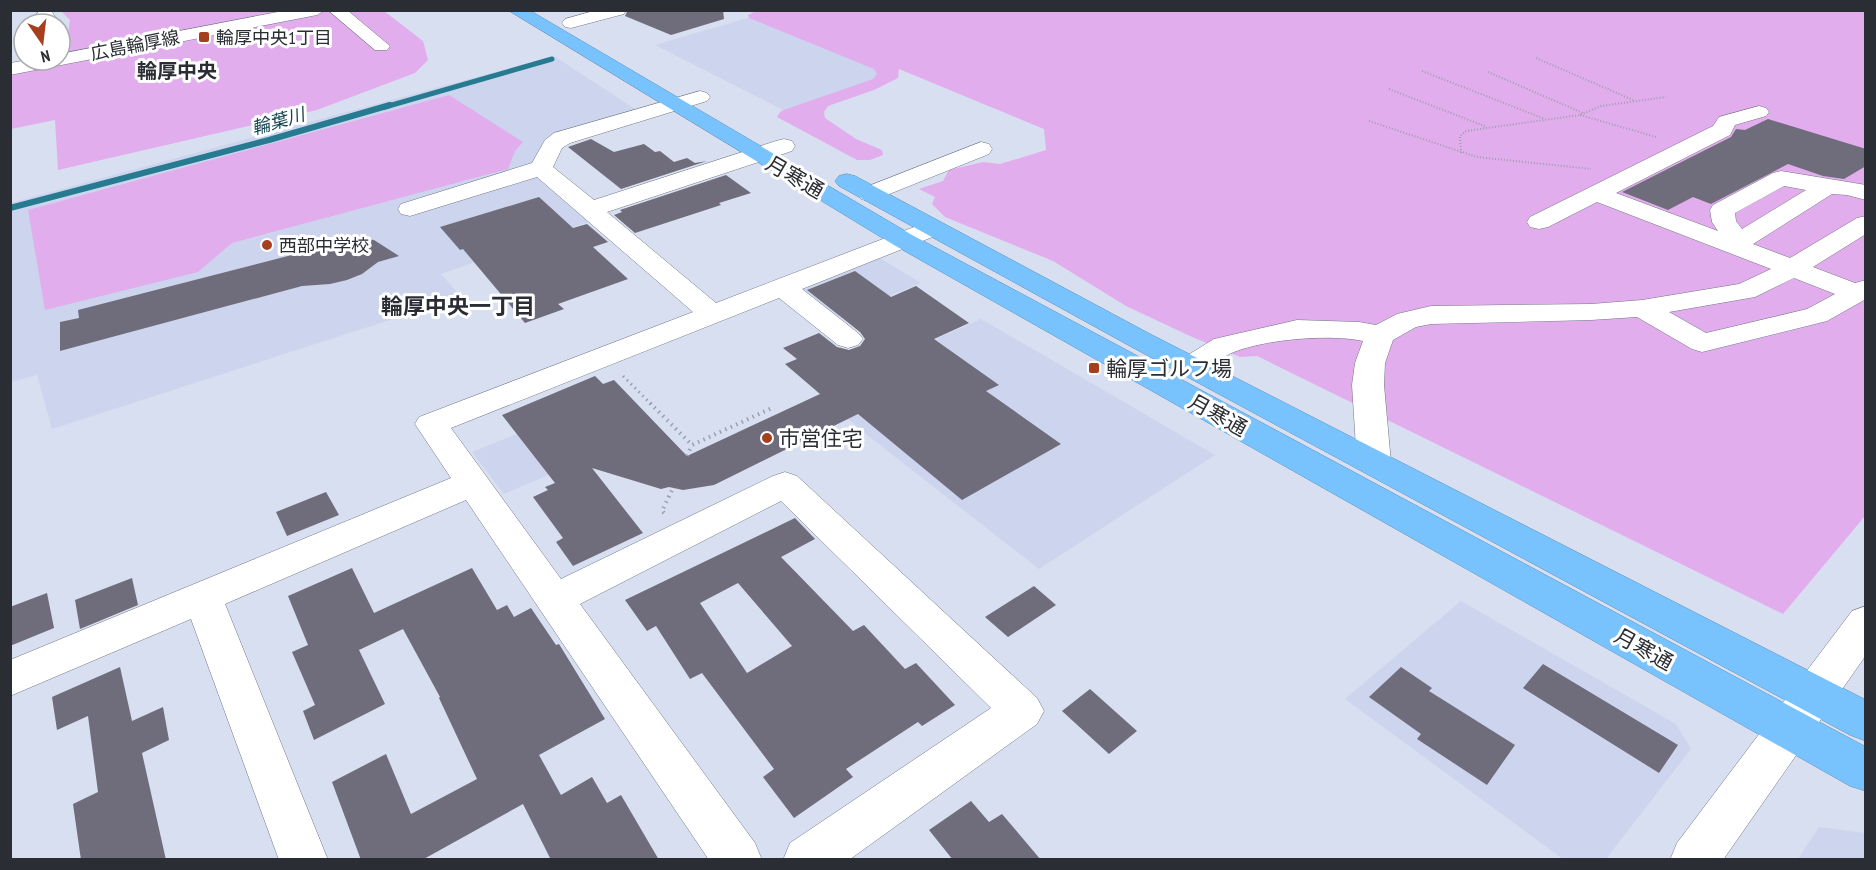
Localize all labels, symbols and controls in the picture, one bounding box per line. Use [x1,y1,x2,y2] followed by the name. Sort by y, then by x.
[12,12,72,72] north arrow
[89,25,181,65] street label: 広島輪厚線
[216,26,332,49] place label: 輪厚中央1丁目
[197,30,211,44] marker: 輪厚中央1丁目
[39,46,52,67] text: N
[137,58,217,84] district label: 輪厚中央
[249,102,309,139] water label: 輪葉川
[761,150,829,204] street label: 月寒通
[279,234,369,257] place label: 西部中学校
[260,238,274,252] marker: 西部中学校
[381,292,535,320] district label: 輪厚中央一丁目
[1106,355,1232,382] place label: 輪厚ゴルフ場
[1087,361,1101,375] marker: 輪厚ゴルフ場
[1184,388,1252,442] street label: 月寒通
[779,425,863,452] place label: 市営住宅
[760,431,774,445] marker: 市営住宅
[1610,622,1678,676] street label: 月寒通

